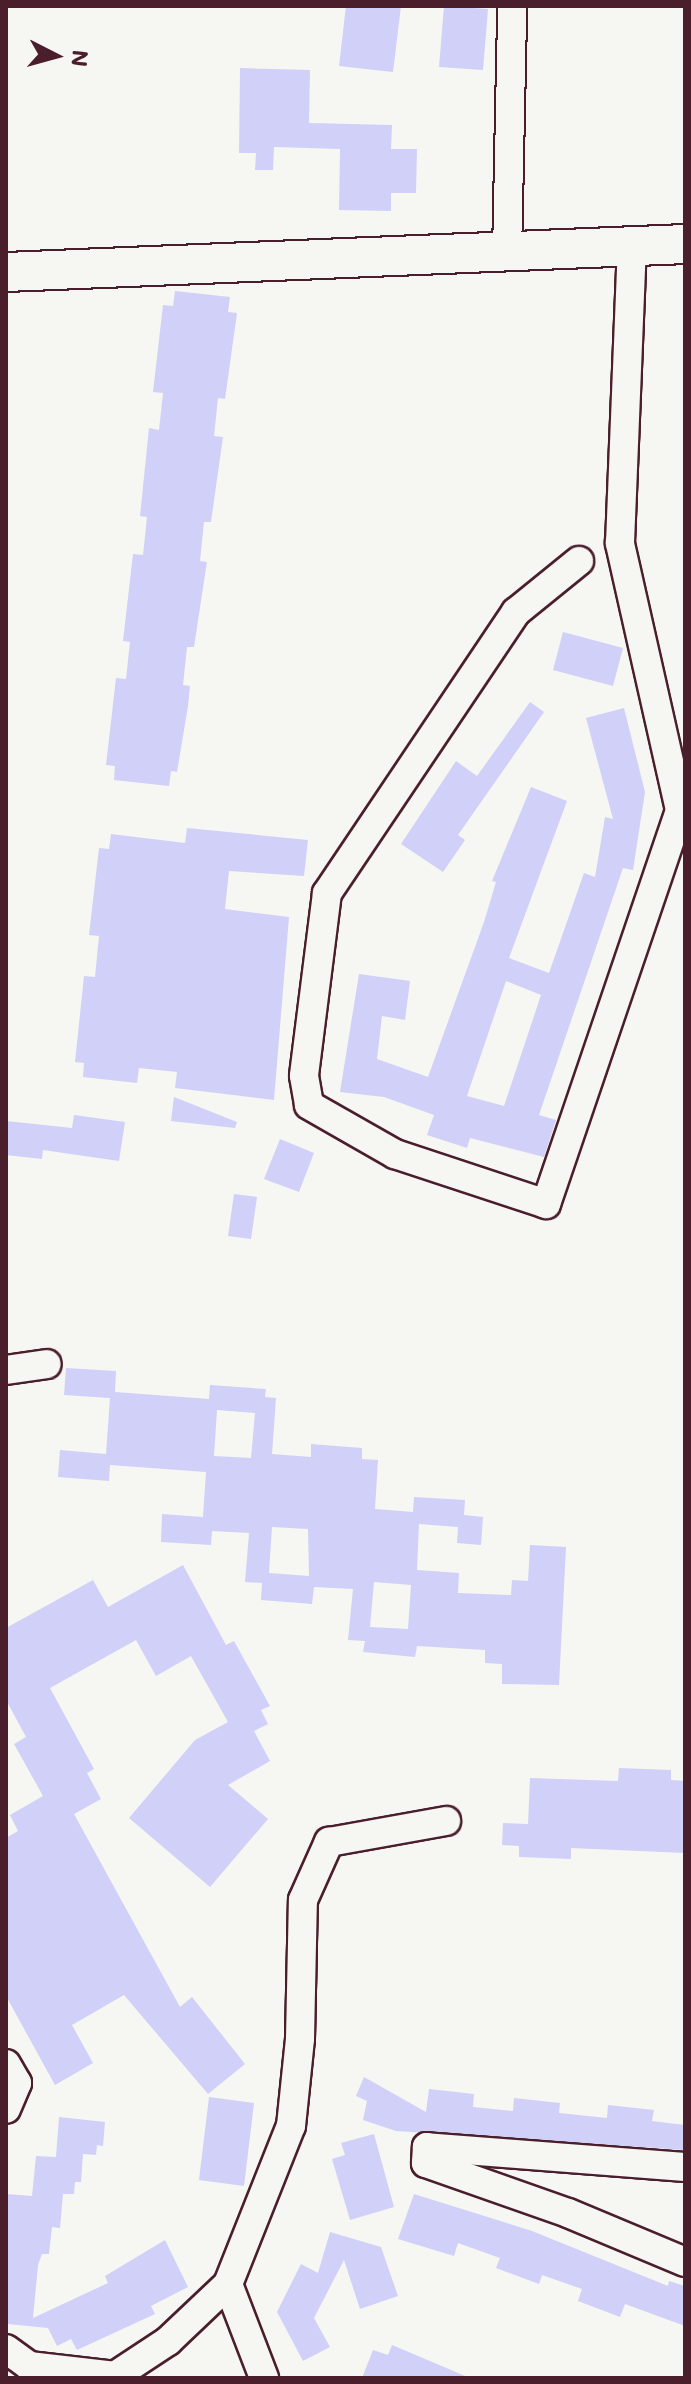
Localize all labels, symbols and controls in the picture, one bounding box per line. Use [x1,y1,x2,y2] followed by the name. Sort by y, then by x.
[16,16,96,96] north arrow
[65,49,96,68] text: N

